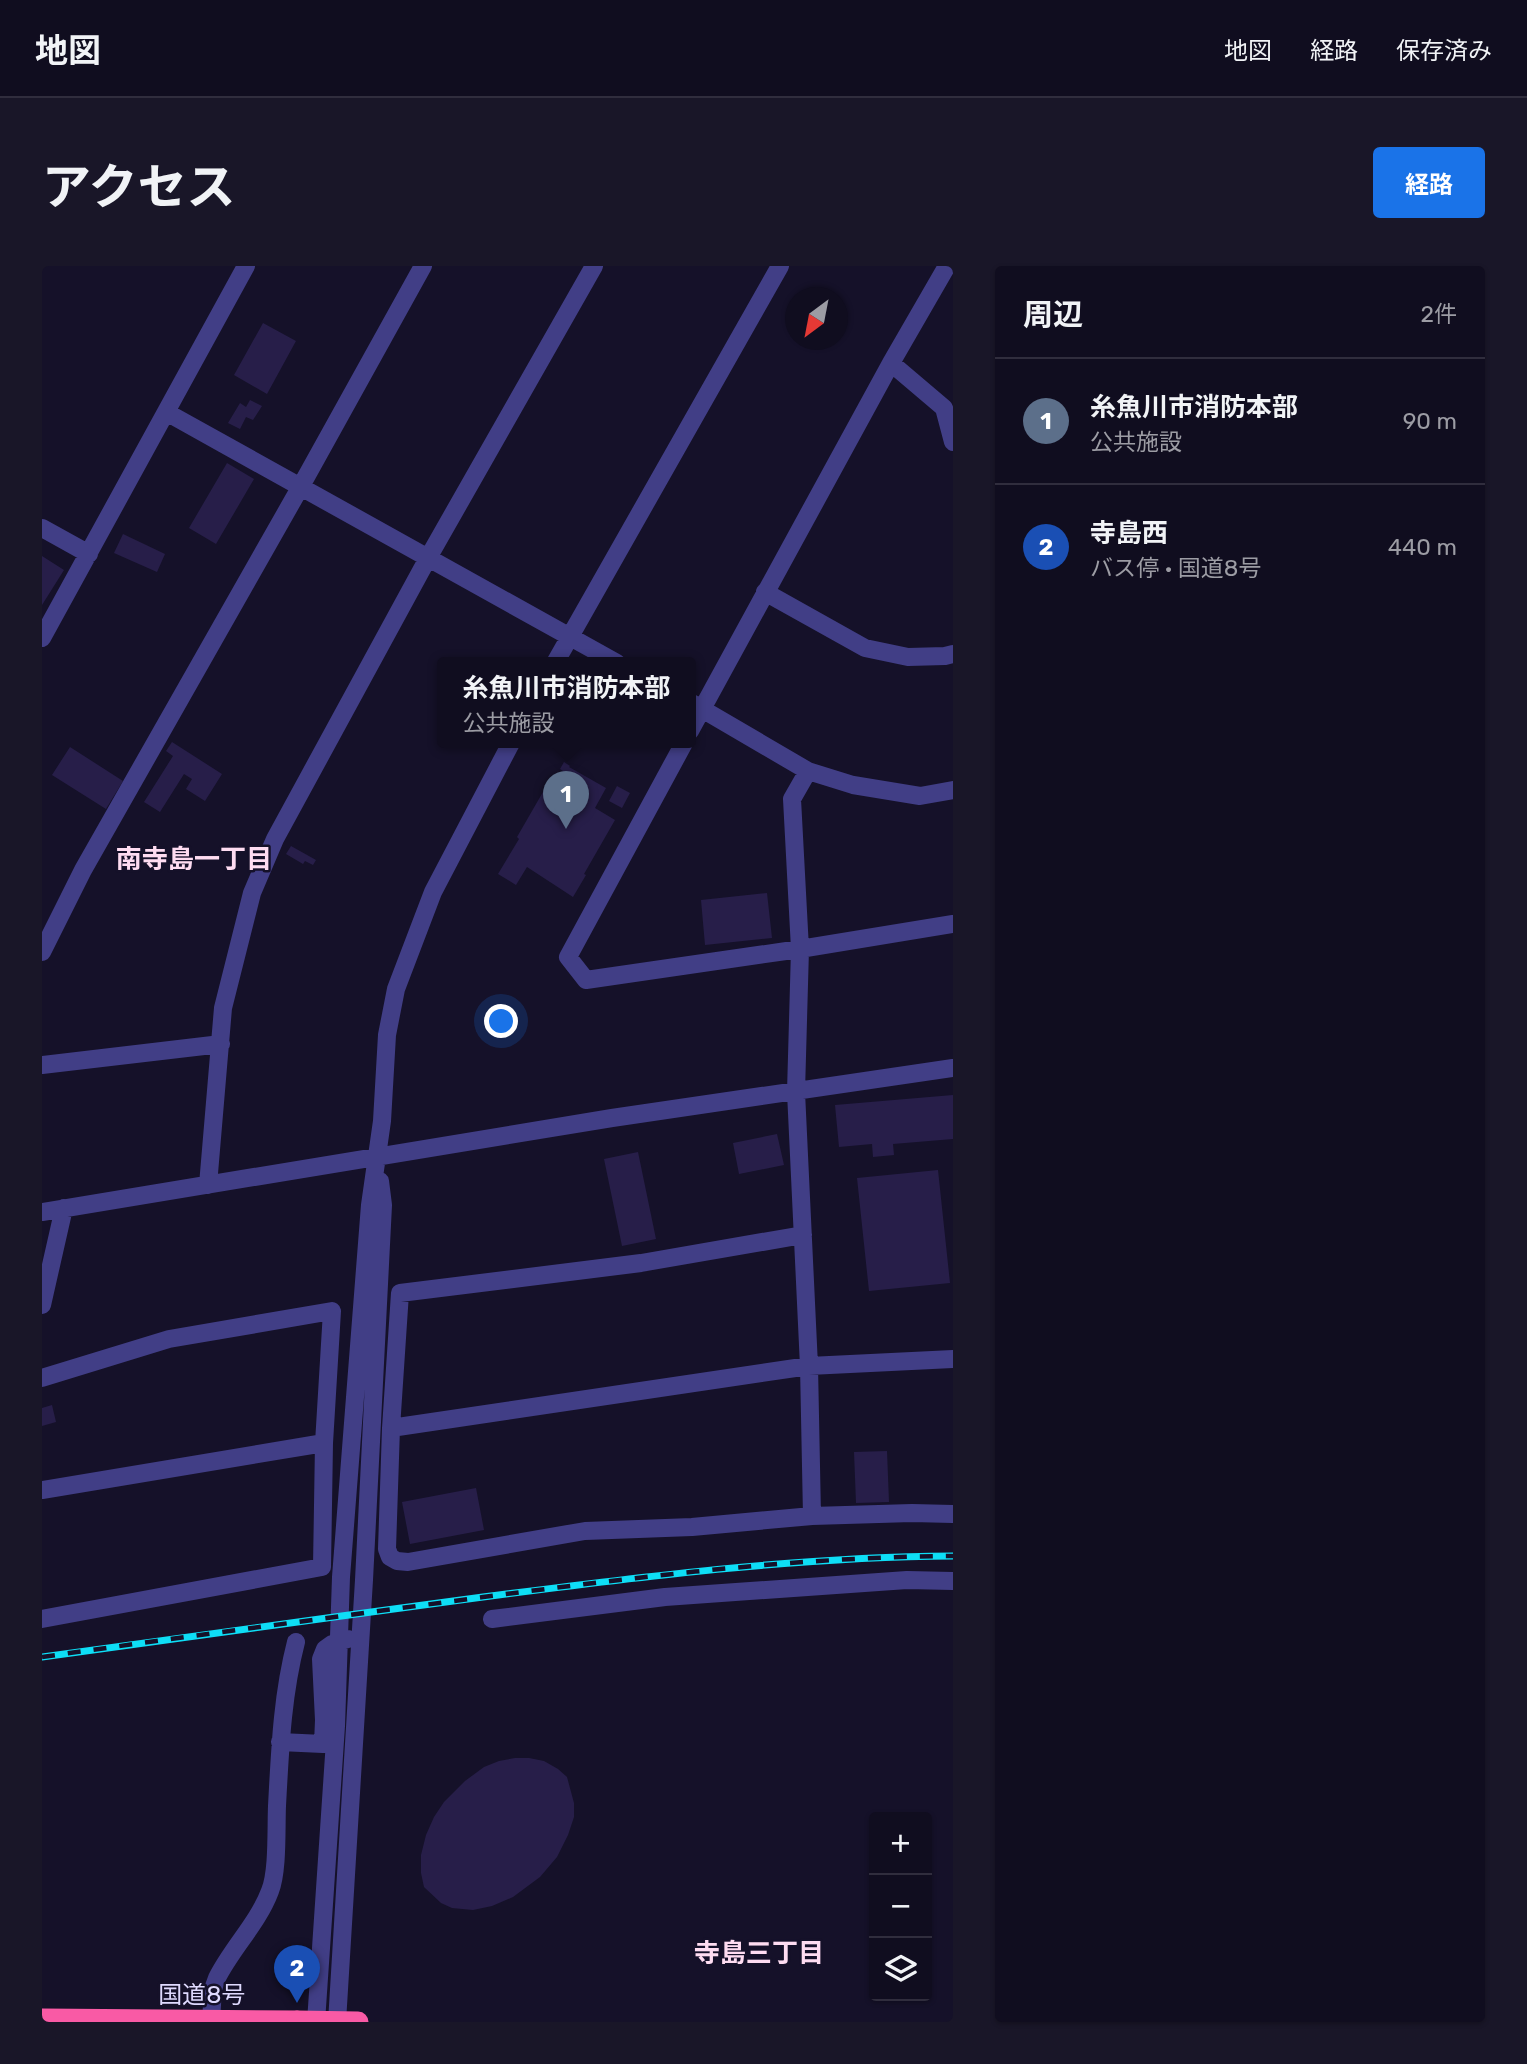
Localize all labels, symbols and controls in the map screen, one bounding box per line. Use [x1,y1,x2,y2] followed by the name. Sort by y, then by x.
[35,31,101,70] text: 地図
[1224,37,1272,65] text: 地図
[1310,37,1358,65] text: 経路
[1396,37,1492,65] text: 保存済み
[1373,147,1485,218] button: 経路
[42,158,236,216] text: アクセス
[785,287,848,350] north arrow
[1023,297,1083,333] text: 周辺
[1420,300,1457,328] text: 2件
[1090,392,1298,423] text: 糸魚川市消防本部
[1040,407,1052,435] text: 1
[1403,407,1457,435] text: 90 m
[1090,428,1182,456] text: 公共施設
[1090,518,1168,549] text: 寺島西
[1039,533,1053,561] text: 2
[1388,533,1457,561] text: 440 m
[1090,554,1262,582] text: バス停 · 国道8号
[437,657,696,748] popup
[462,673,671,704] text: 糸魚川市消防本部
[462,709,554,737] text: 公共施設
[543,771,589,829] pin: 1
[116,844,272,875] district label: 南寺島一丁目
[484,1004,518,1038] your location
[869,1812,932,2001] map controls
[869,1812,932,1875] button: +
[869,1875,932,1938] button: −
[694,1938,824,1969] district label: 寺島三丁目
[869,1938,932,2001] button: layers
[274,1945,320,2003] pin: 2
[158,1981,246,2009] street label: 国道8号

